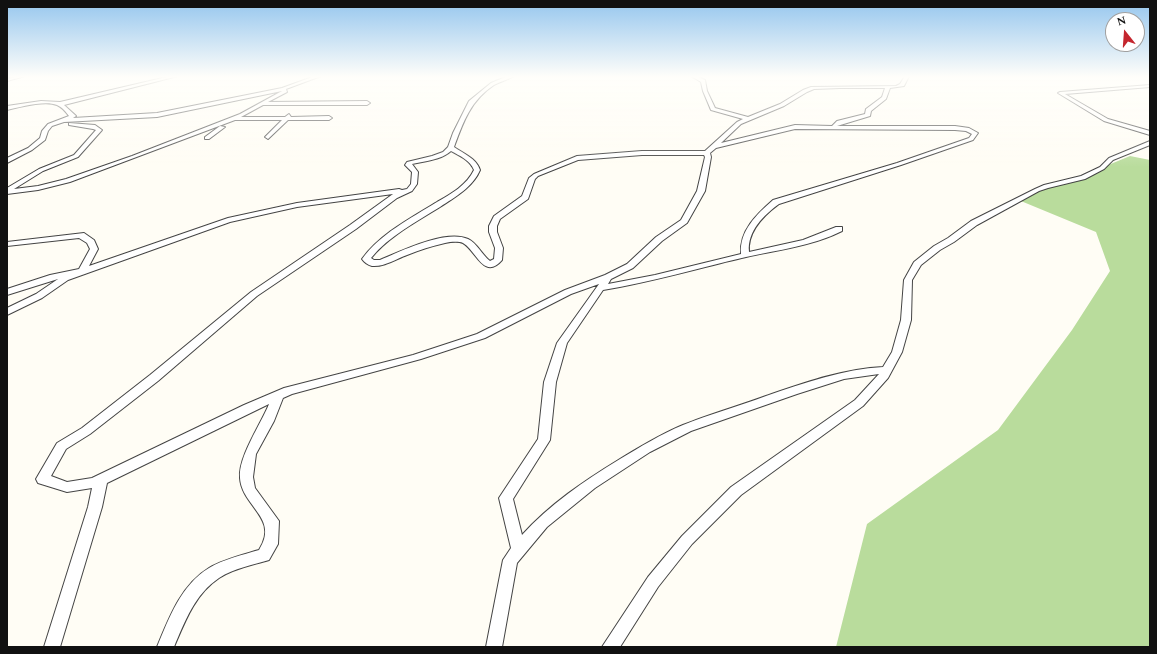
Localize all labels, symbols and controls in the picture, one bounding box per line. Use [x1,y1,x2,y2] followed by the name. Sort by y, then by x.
[1105,12,1145,52] north arrow
[1115,12,1128,30] text: N

